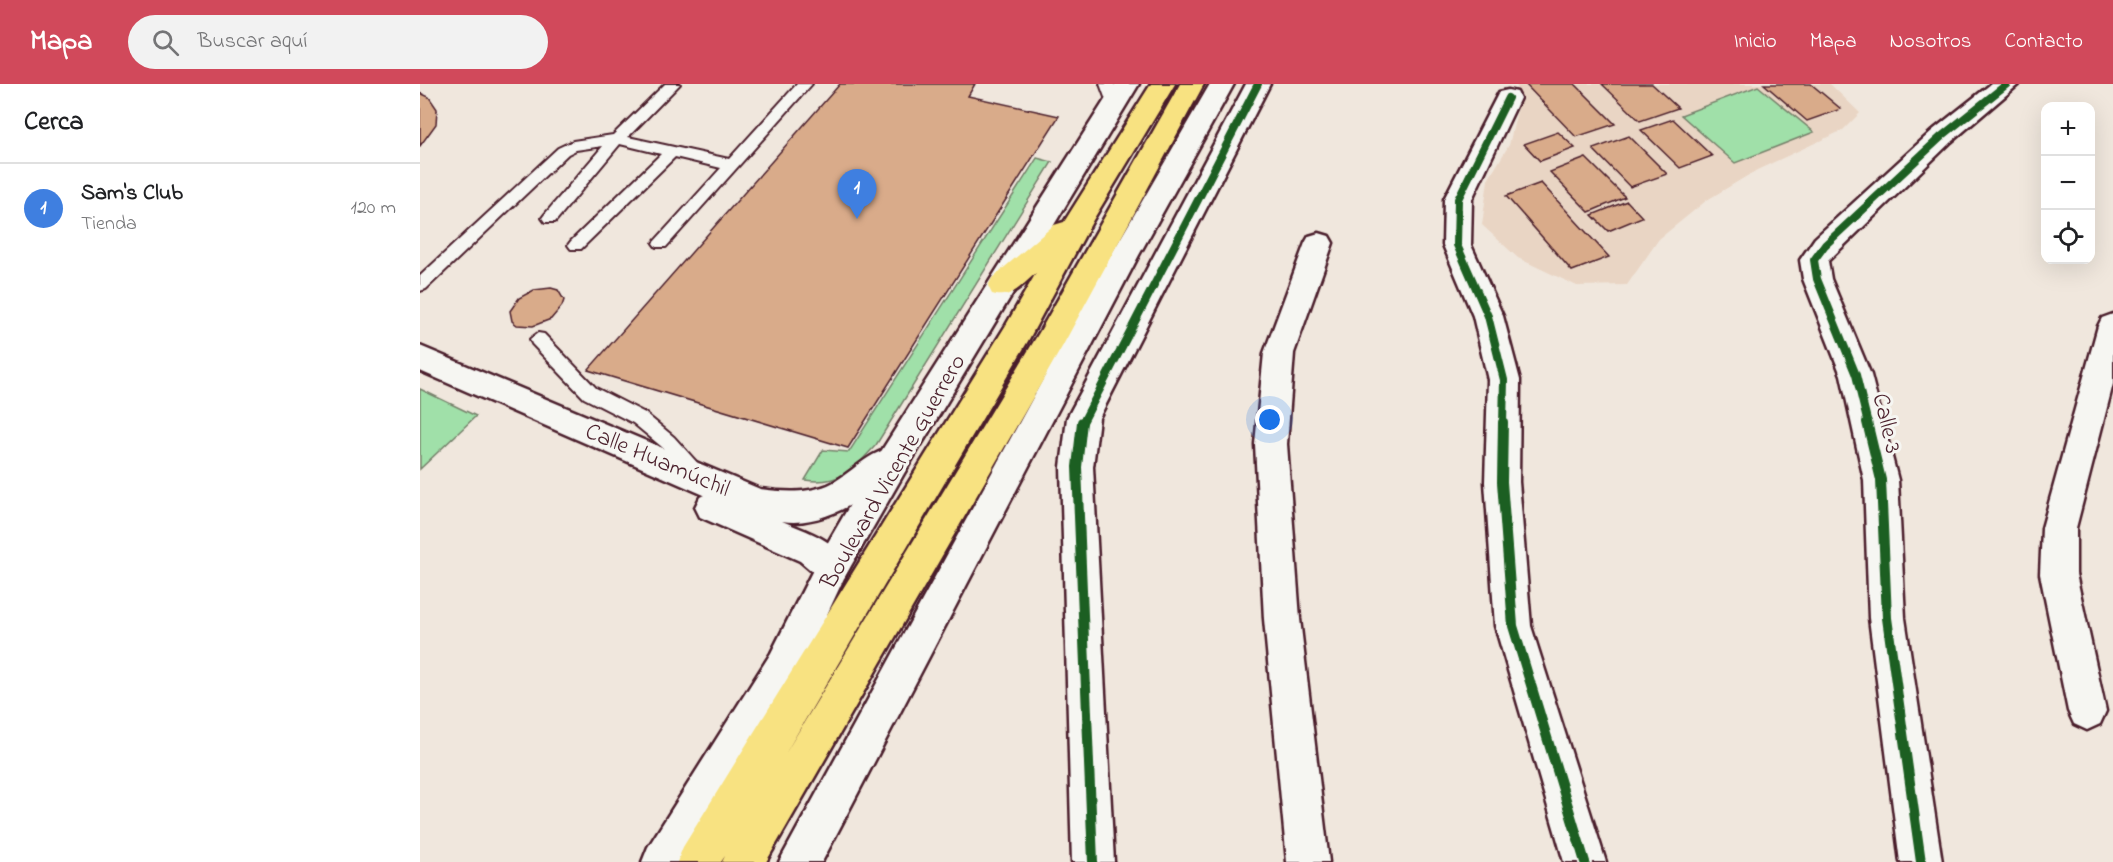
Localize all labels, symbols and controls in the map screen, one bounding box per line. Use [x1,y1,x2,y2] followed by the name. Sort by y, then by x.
[128,15,548,69] search box
[30,22,92,63] text: Mapa
[149,26,182,59] icon: search
[197,26,307,58] text: Buscar aquí
[1734,27,1777,57] text: Inicio
[1810,27,1857,57] text: Mapa
[1890,27,1972,57] text: Nosotros
[2005,27,2083,57] text: Contacto
[2041,102,2095,264] map controls
[2041,102,2095,156] button: +
[24,104,84,142] text: Cerca
[2041,156,2095,210] button: −
[838,170,876,219] pin: 1
[81,178,183,210] text: Sam's Club
[40,194,47,223] text: 1
[351,194,396,223] text: 120 m
[81,210,137,239] text: Tienda
[2041,210,2095,264] button: locate
[812,348,976,597] street label: Boulevard Vicente Guerrero
[1862,390,1909,457] street label: Calle 3
[1255,405,1284,434] your location
[579,415,735,508] street label: Calle Huamúchil

